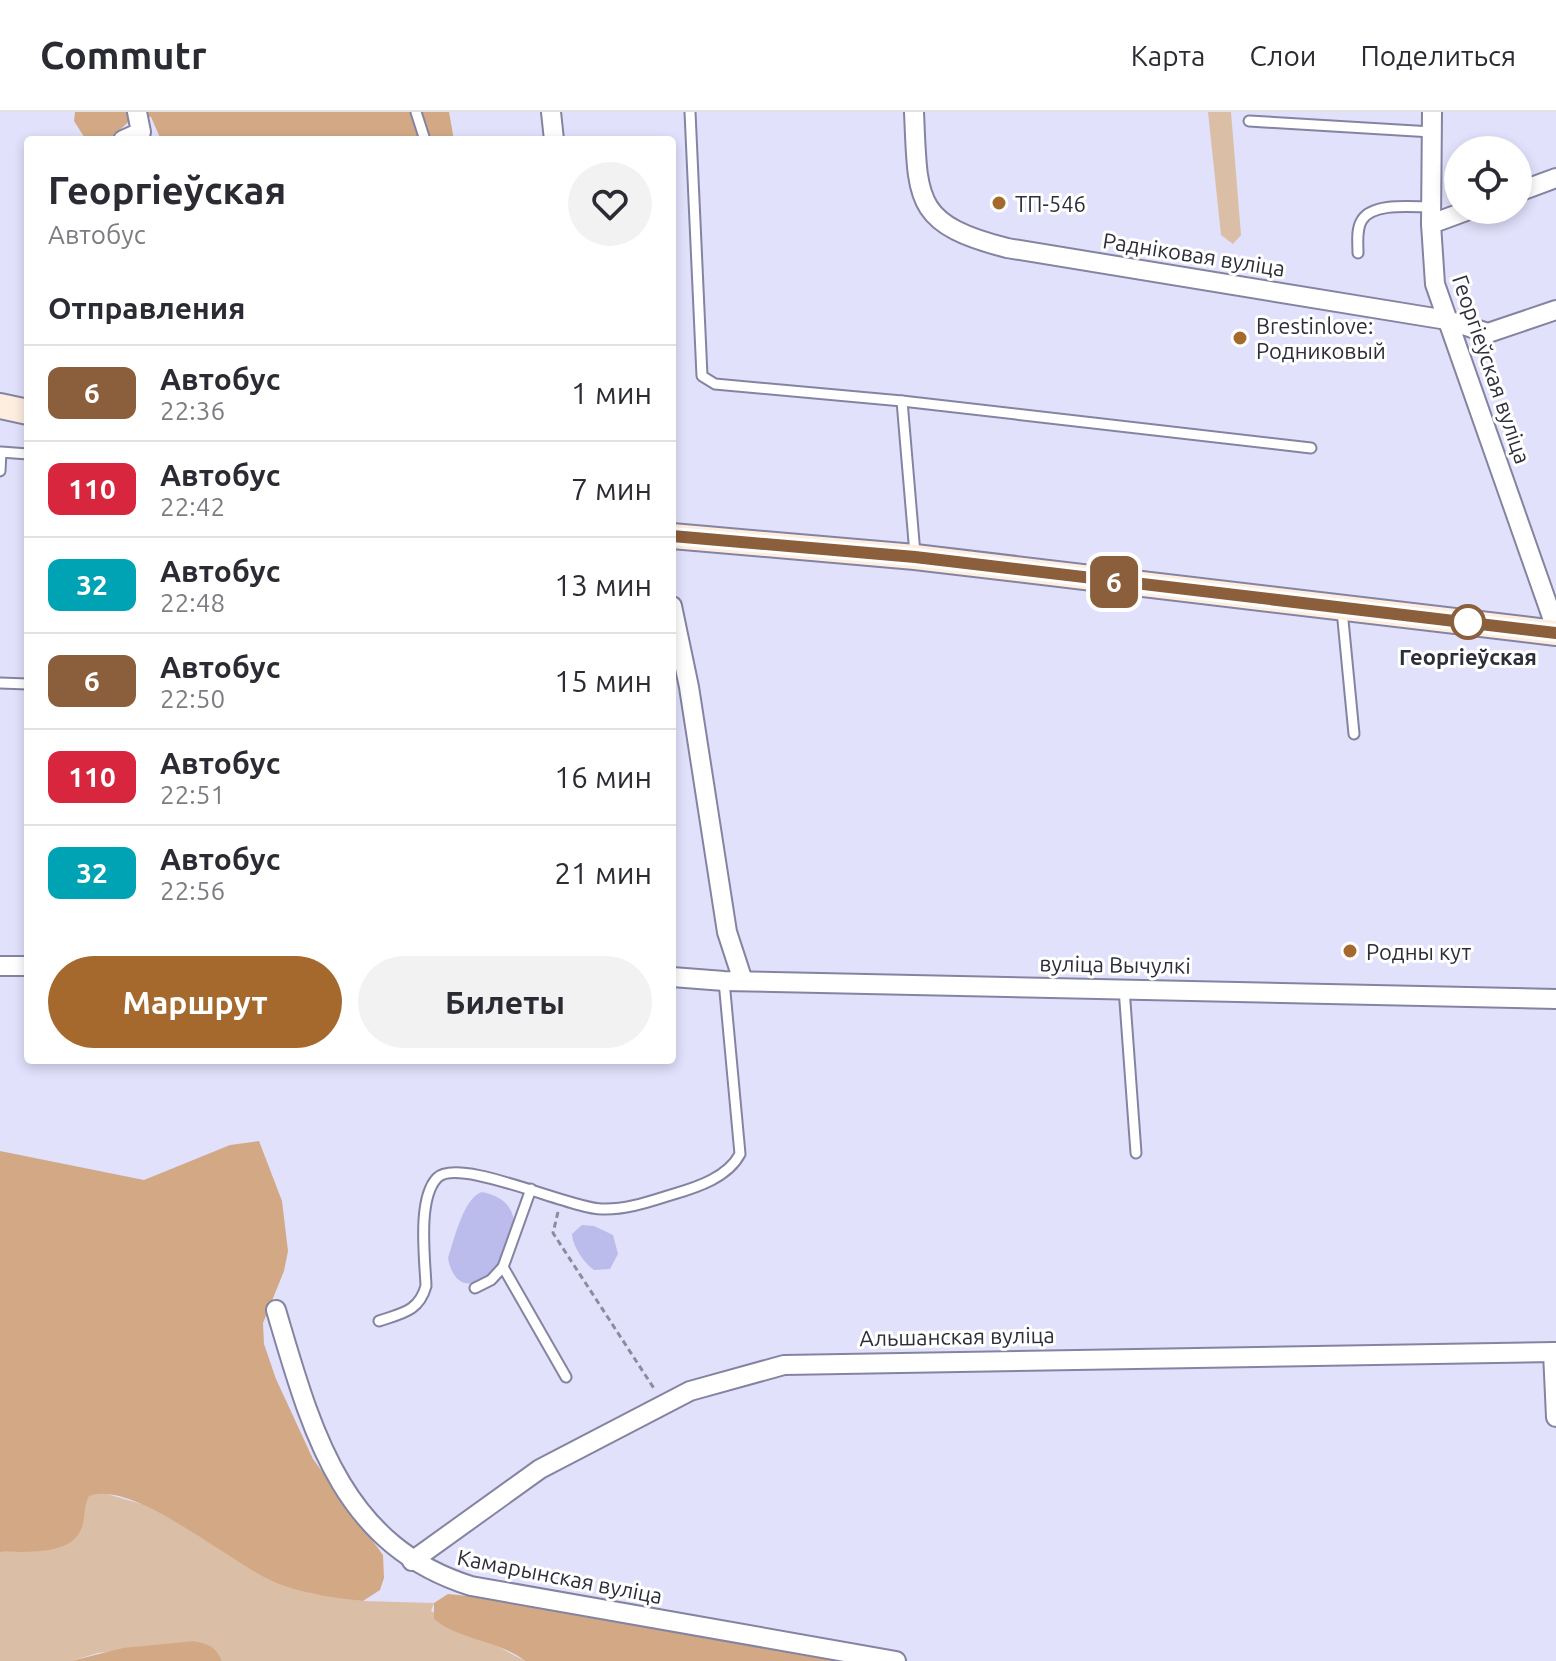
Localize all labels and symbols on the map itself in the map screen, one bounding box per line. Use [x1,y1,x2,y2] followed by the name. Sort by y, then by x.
[1015,191,1086,216] place label: ТП-546
[990,194,1008,212] marker: ТП-546
[1101,227,1287,281] street label: Радніковая вуліца
[1448,271,1536,467] street label: Георгіеўская вуліца
[1256,313,1386,363] place label: Brestinlove: Родниковый
[1231,329,1249,347] marker: Brestinlove: Родниковый
[1088,556,1140,608] line badge: 6
[1451,605,1485,639] marker: Георгіеўская
[1399,644,1537,669] place label: Георгіеўская
[1366,939,1471,964] place label: Родны кут
[1341,942,1359,960] marker: Родны кут
[1039,950,1191,978] street label: вуліца Вычулкі
[859,1322,1055,1350] street label: Альшанская вуліца
[455,1544,665,1608] street label: Камарынская вуліца

